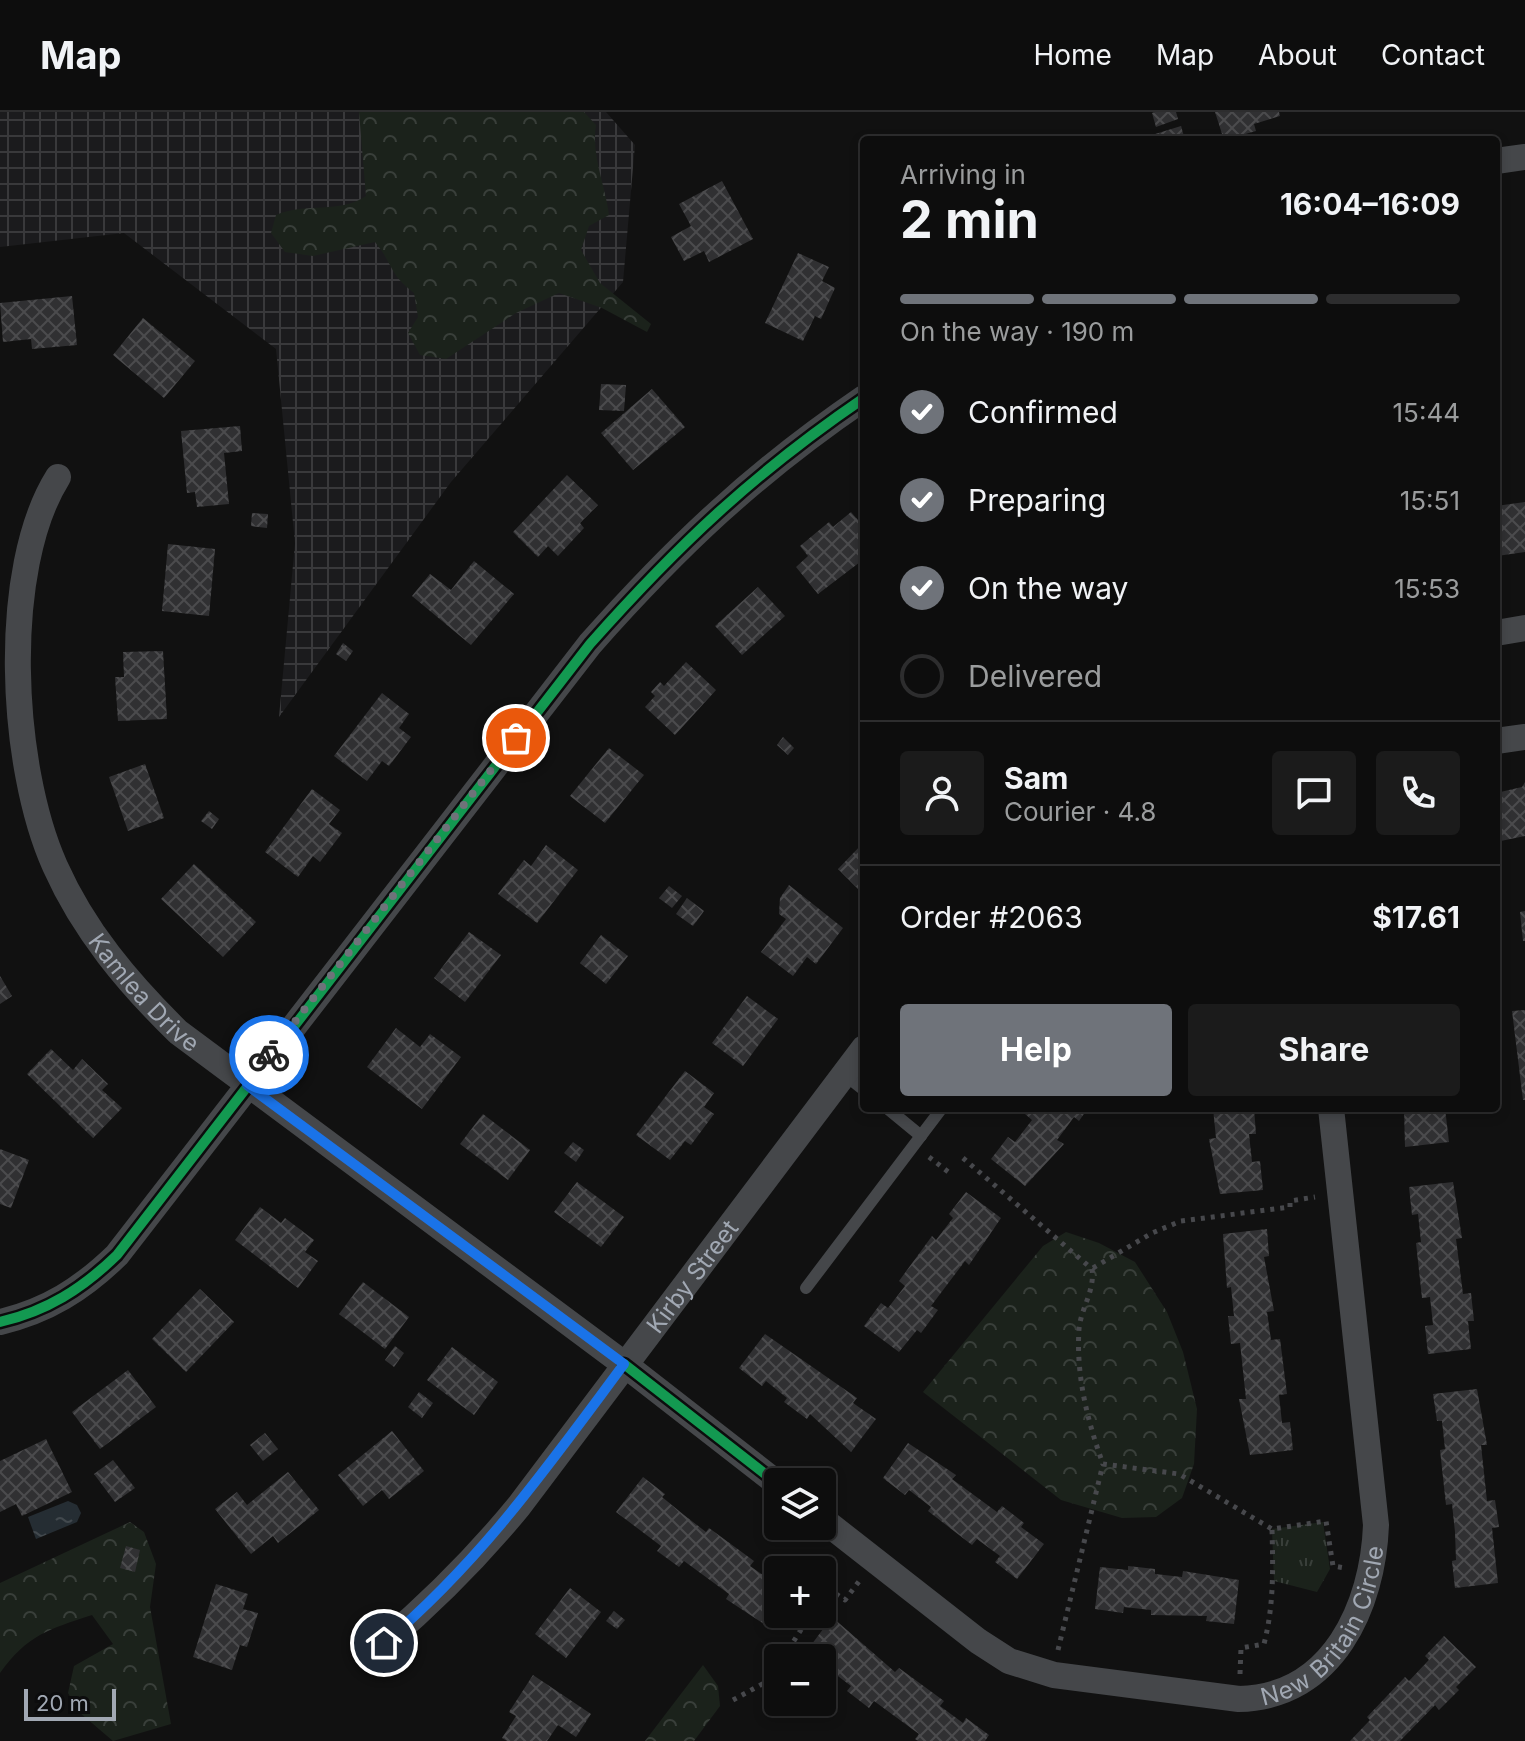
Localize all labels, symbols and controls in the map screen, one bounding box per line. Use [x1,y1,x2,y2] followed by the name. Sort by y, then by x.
[40,32,121,78] text: Map
[1033,38,1112,72] text: Home
[1156,38,1214,72] text: Map
[1258,38,1337,72] text: About
[1381,38,1485,72] text: Contact
[900,159,1026,190] text: Arriving in
[1280,186,1460,222] text: 16:04–16:09
[900,188,1039,251] text: 2 min
[900,316,1134,347] text: On the way · 190 m
[900,390,944,434] icon: check
[968,394,1118,430] text: Confirmed
[1393,397,1460,428] text: 15:44
[900,478,944,522] icon: check
[968,482,1106,518] text: Preparing
[1400,485,1460,516] text: 15:51
[900,566,944,610] icon: check
[968,570,1128,606] text: On the way
[1394,573,1460,604] text: 15:53
[968,658,1102,694] text: Delivered
[482,704,550,772] pin
[494,716,538,760] icon: bag
[900,751,984,835] button: person
[1272,751,1356,835] button: chat
[1376,751,1460,835] button: phone
[1004,760,1068,796] text: Sam
[1004,796,1156,827] text: Courier · 4.8
[900,899,1083,935] text: Order #2063
[1372,899,1460,935] text: $17.61
[83,927,205,1057] street label: Kamlea Drive
[900,1004,1172,1096] button: Help
[1188,1004,1460,1096] button: Share
[229,1015,309,1095] courier
[247,1033,291,1077] icon: bike
[640,1214,744,1339] street label: Kirby Street
[764,1468,836,1716] map controls
[764,1468,836,1540] button: layers
[1257,1544,1389,1711] street label: New Britain Circle
[764,1556,836,1628] button: +
[350,1609,418,1677] pin
[362,1621,406,1665] icon: home
[764,1644,836,1716] button: −
[24,1685,116,1721] scale bar
[36,1690,89,1716] text: 20 m

